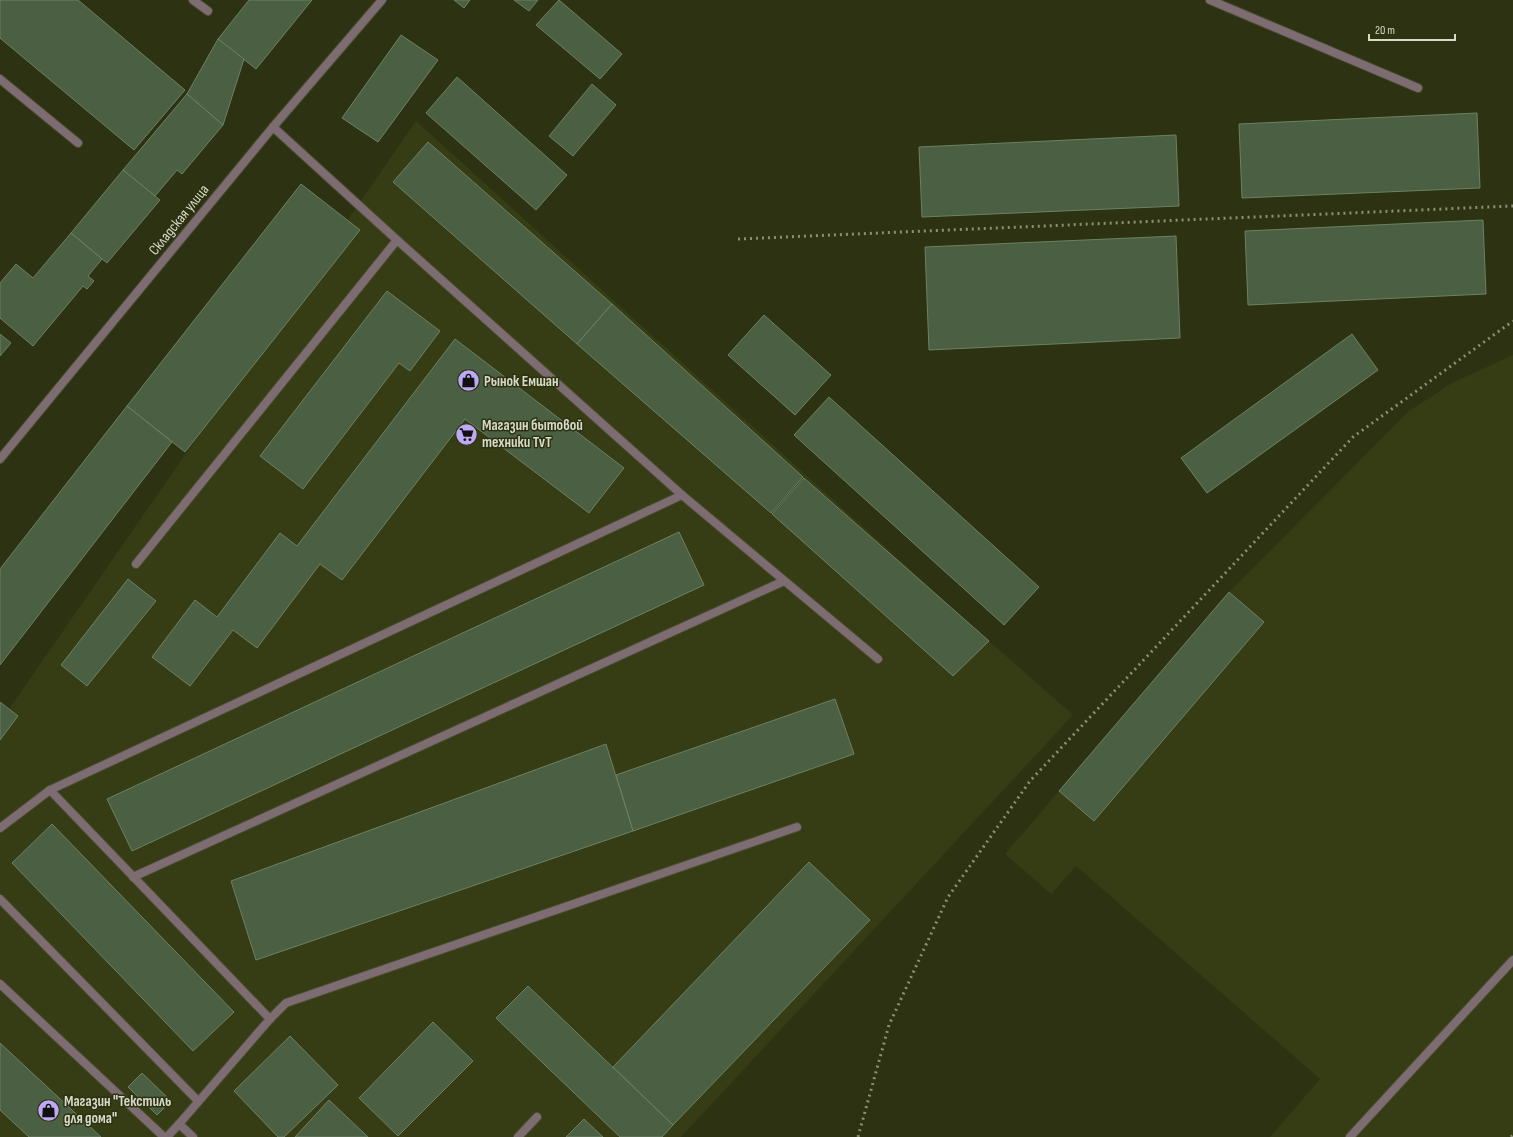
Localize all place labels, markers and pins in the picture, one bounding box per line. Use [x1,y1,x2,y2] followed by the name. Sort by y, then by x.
[456,368,482,394] shop icon: Рынок Емшан
[484,372,559,391] place label: Рынок Емшан
[482,416,583,452] place label: Магазин бытовой техники TvT
[453,421,479,447] supermarket icon: Магазин бытовой техники TvT
[64,1092,171,1128] place label: Магазин "Текстиль для дома"
[36,1097,62,1123] shop icon: Магазин "Текстиль для дома"

